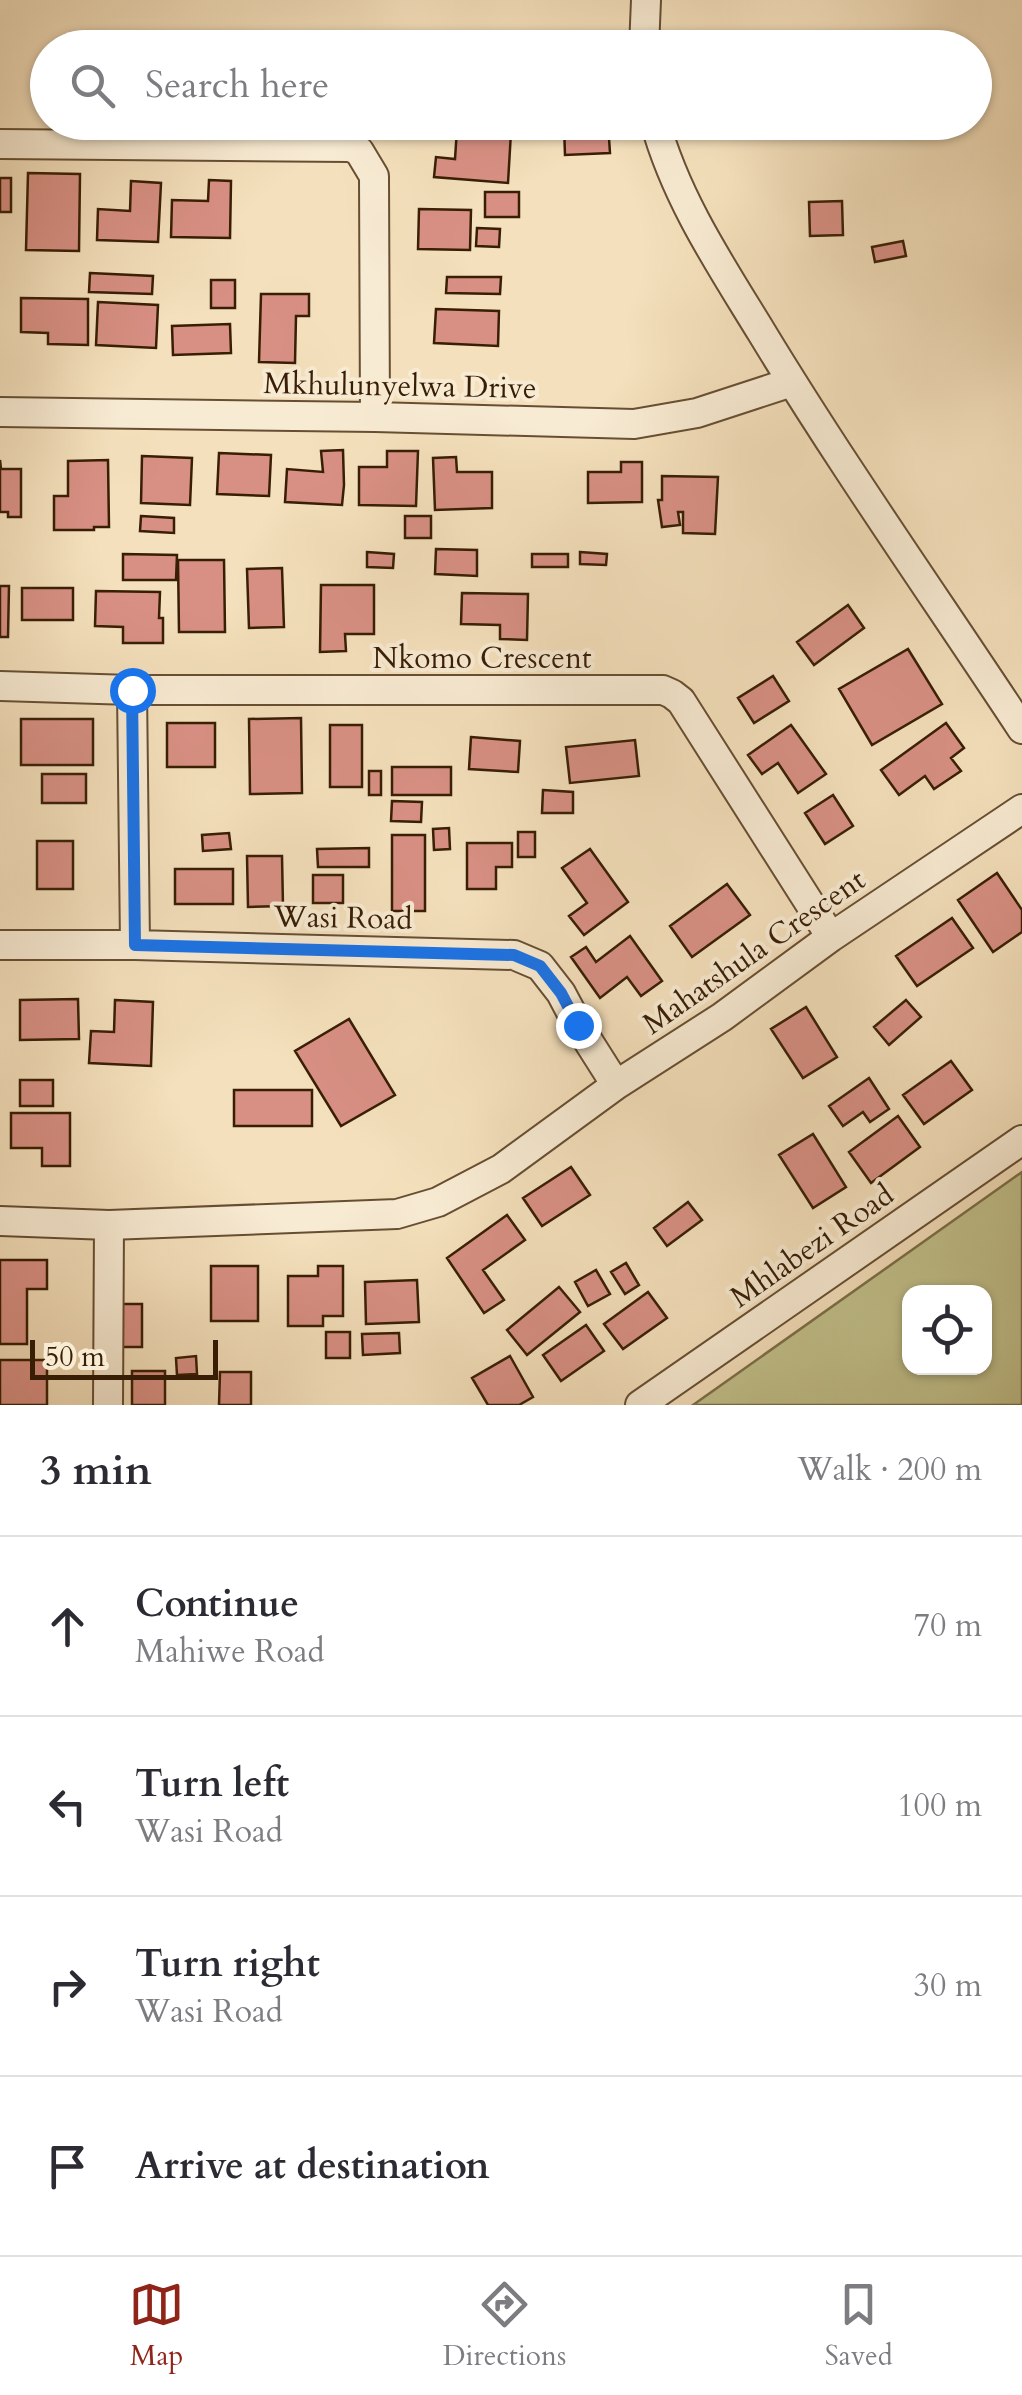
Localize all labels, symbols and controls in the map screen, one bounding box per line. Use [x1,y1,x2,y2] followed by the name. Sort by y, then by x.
[30,30,992,140] search box
[65,58,120,113] icon: search
[145,59,329,111] text: Search here
[263,363,537,409] street label: Mkhulunyelwa Drive
[373,638,592,679] street label: Nkomo Crescent
[110,668,156,714] route start
[634,859,874,1044] street label: Mahatshula Crescent
[272,896,413,940] street label: Wasi Road
[556,1003,602,1049] route end
[722,1174,902,1318] street label: Mhlabezi Road
[902,1285,992,1375] map controls
[902,1285,992,1375] button: locate
[30,1335,218,1380] scale bar
[45,1338,105,1376] text: 50 m
[40,1442,152,1499] text: 3 min
[797,1448,982,1492] text: Walk · 200 m
[135,1578,299,1630] text: Continue
[40,1599,95,1654] icon: ahead
[914,1604,982,1648] text: 70 m
[135,1630,325,1674] text: Mahiwe Road
[135,1758,289,1810] text: Turn left
[40,1779,95,1834] icon: left
[897,1784,982,1828] text: 100 m
[135,1810,283,1854] text: Wasi Road
[135,1938,320,1990] text: Turn right
[40,1959,95,2014] icon: right
[914,1964,982,2008] text: 30 m
[135,1990,283,2034] text: Wasi Road
[40,2139,95,2194] icon: arrive
[135,2140,490,2192] text: Arrive at destination
[129,2277,184,2375] tab: Map
[443,2277,566,2375] tab: Directions
[825,2277,893,2375] tab: Saved

